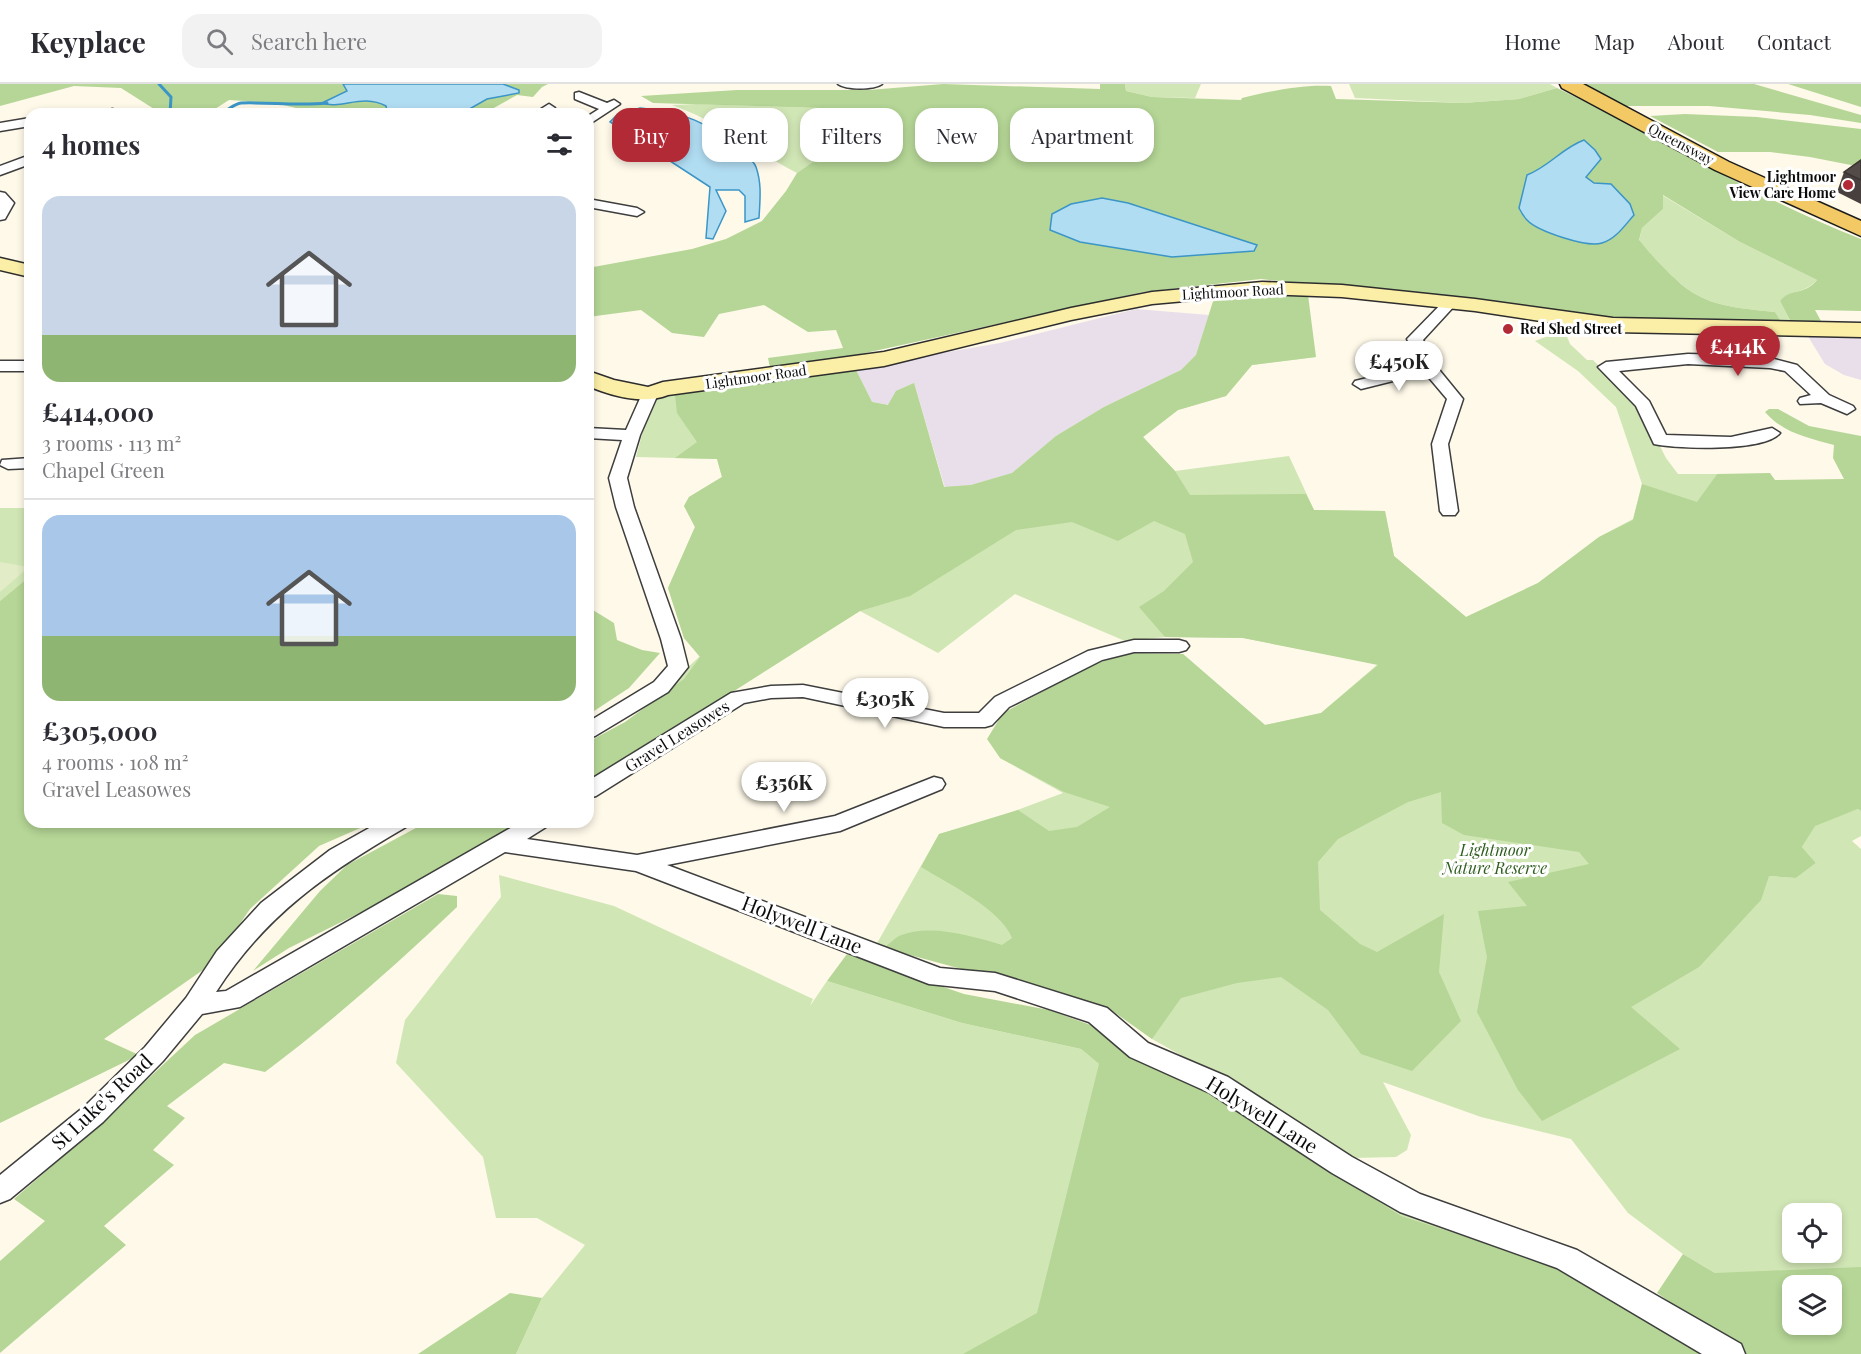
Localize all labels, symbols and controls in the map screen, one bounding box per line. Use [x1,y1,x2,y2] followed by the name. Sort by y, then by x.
[182,14,602,68] search box
[30,23,146,60] text: Keyplace
[203,25,236,58] icon: search
[251,26,367,56] text: Search here
[1505,27,1561,55] text: Home
[1594,27,1635,55] text: Map
[1668,27,1724,55] text: About
[1757,27,1831,55] text: Contact
[612,108,690,162] chip: Buy
[702,108,788,162] chip: Rent
[800,108,903,162] chip: Filters
[915,108,998,162] chip: New
[1010,108,1154,162] chip: Apartment
[1645,118,1717,169] street label: Queensway
[42,127,140,162] text: 4 homes
[543,128,576,161] icon: filters
[1728,167,1836,202] place label: Lightmoor View Care Home
[1841,178,1855,192] marker: Lightmoor View Care Home
[255,235,363,343] icon: home
[1182,279,1284,304] street label: Lightmoor Road
[1520,319,1622,338] place label: Red Shed Street
[1501,322,1515,336] marker: Red Shed Street
[1696,326,1780,377] pin: £414K
[1710,332,1766,359] text: £414K
[1357,341,1441,392] pin: £450K
[1369,347,1429,374] text: £450K
[704,360,808,393] street label: Lightmoor Road
[42,394,154,429] text: £414,000
[42,429,181,456] text: 3 rooms · 113 m²
[42,456,165,483] text: Chapel Green
[255,554,363,662] icon: home
[843,678,927,729] pin: £305K
[856,684,914,711] text: £305K
[621,695,733,776] street label: Gravel Leasowes
[42,713,157,748] text: £305,000
[42,748,189,775] text: 4 rooms · 108 m²
[742,762,826,813] pin: £356K
[755,768,813,795] text: £356K
[42,775,191,802] text: Gravel Leasowes
[1441,839,1547,878] park label: Lightmoor Nature Reserve
[738,888,867,959] street label: Holywell Lane
[44,1047,158,1155] street label: St Luke's Road
[1202,1069,1324,1159] street label: Holywell Lane
[1782,1203,1842,1335] map controls
[1782,1203,1842,1263] button: locate
[1782,1275,1842,1335] button: layers

